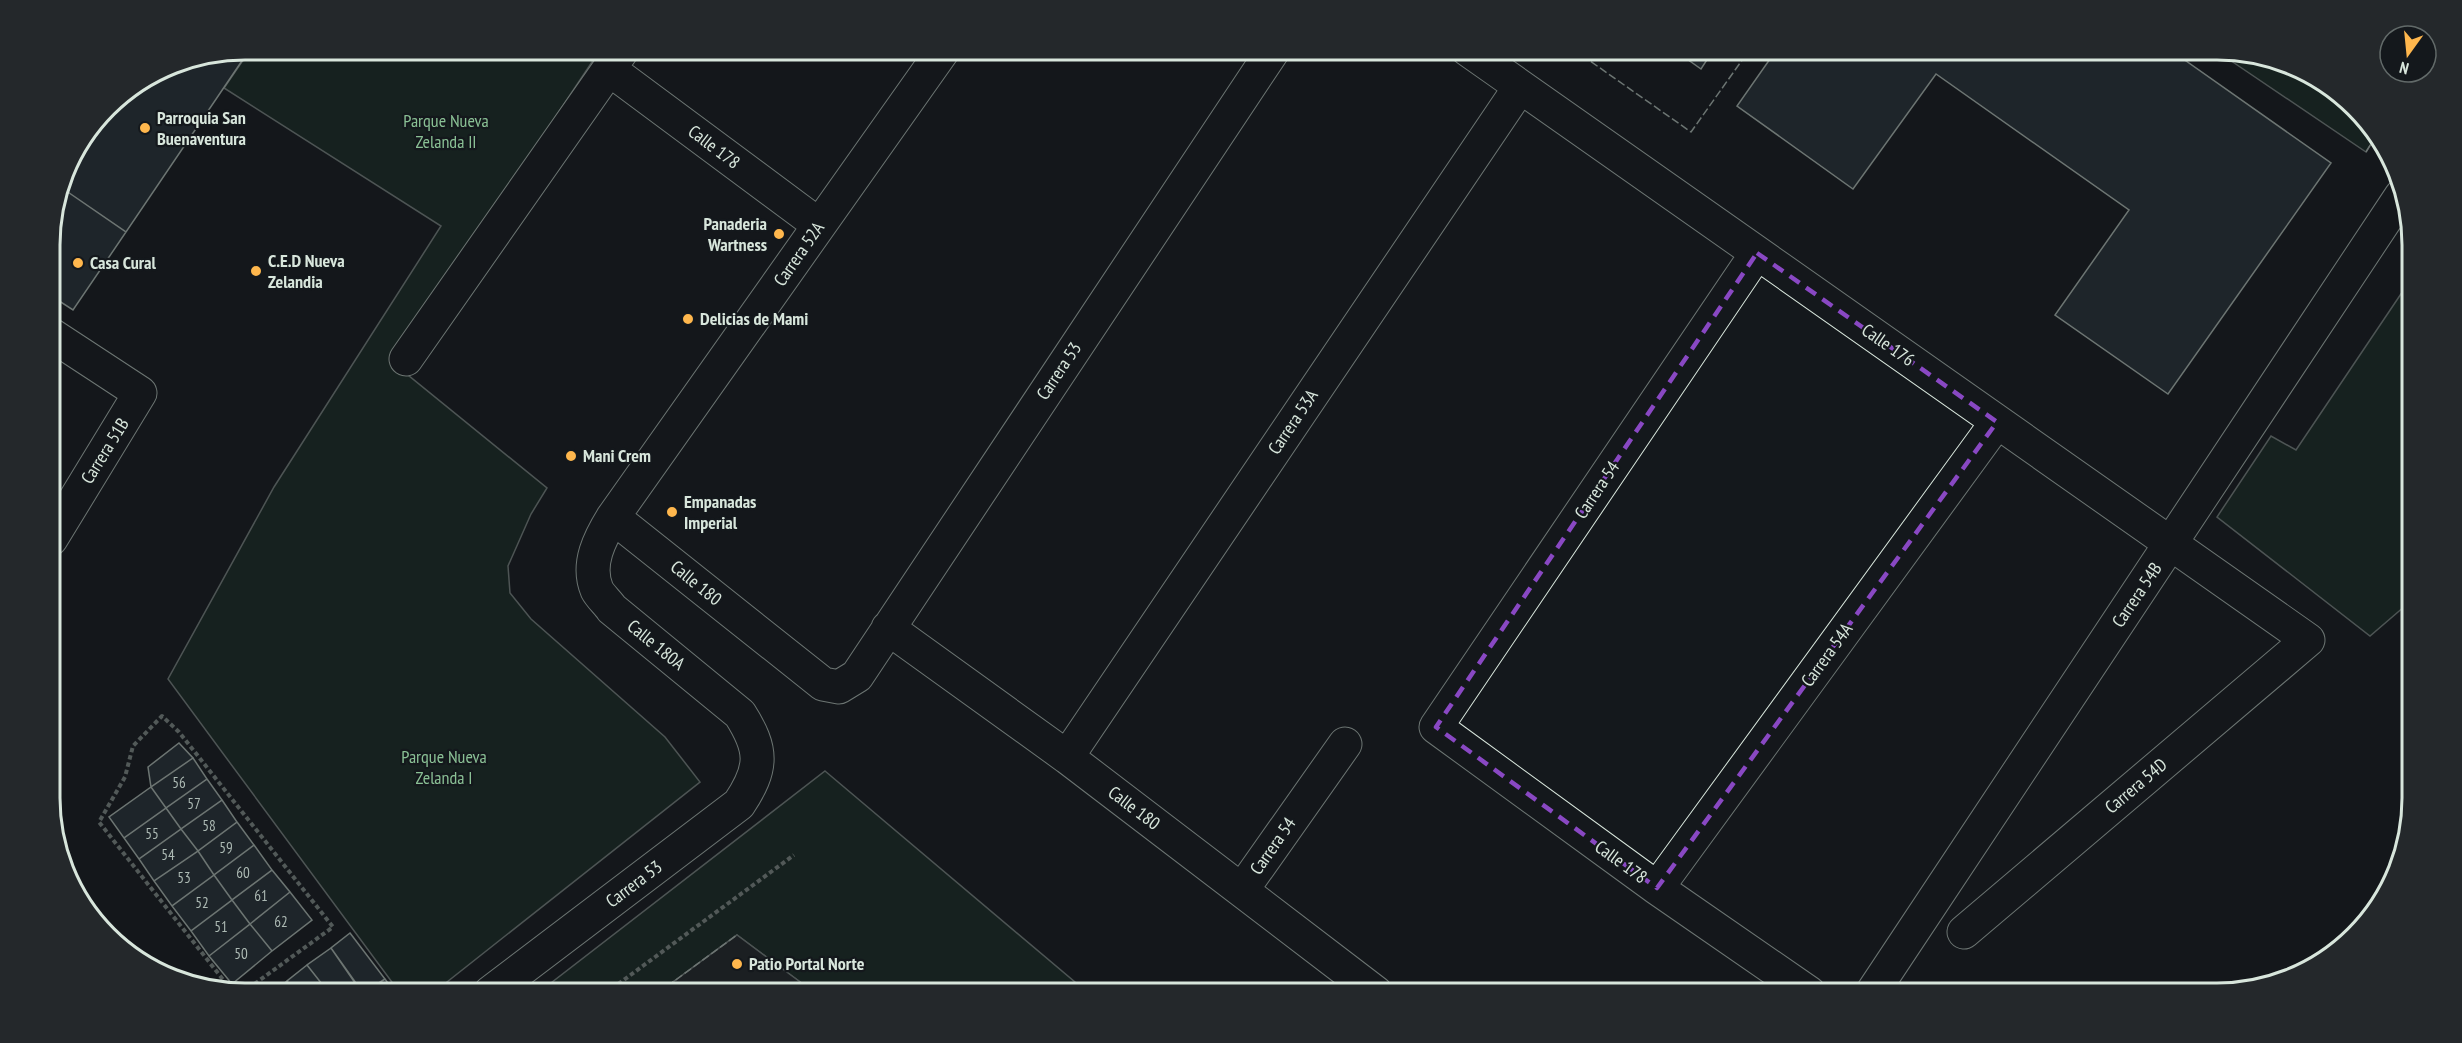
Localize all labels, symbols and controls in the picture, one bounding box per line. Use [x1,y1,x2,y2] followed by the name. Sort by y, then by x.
[2378,24,2438,84] north arrow
[2397,58,2411,79] text: N
[157,106,246,150] place label: Parroquia San Buenaventura
[403,109,489,153] park label: Parque Nueva Zelanda II
[684,120,745,174] street label: Calle 178
[138,121,152,135] marker: Parroquia San Buenaventura
[703,212,767,256] place label: Panaderia Wartness
[768,217,829,290] street label: Carrera 52A
[772,227,786,241] marker: Panaderia Wartness
[268,249,345,293] place label: C.E.D Nueva Zelandia
[90,251,157,274] place label: Casa Cural
[71,256,85,270] marker: Casa Cural
[249,264,263,278] marker: C.E.D Nueva Zelandia
[700,307,808,330] place label: Delicias de Mami
[681,312,695,326] marker: Delicias de Mami
[1857,318,1919,371] street label: Calle 176
[1031,337,1086,404] street label: Carrera 53
[1263,385,1323,458] street label: Carrera 53A
[75,414,134,488] street label: Carrera 51B
[583,444,651,467] place label: Mani Crem
[564,449,578,463] marker: Mani Crem
[1569,456,1624,523] street label: Carrera 54
[684,490,756,534] place label: Empanadas Imperial
[665,505,679,519] marker: Empanadas Imperial
[666,555,727,610] street label: Calle 180
[2107,558,2167,631] street label: Carrera 54B
[623,614,690,675] street label: Calle 180A
[1796,618,1858,691] street label: Carrera 54A
[401,745,487,789] park label: Parque Nueva Zelanda I
[2100,753,2171,818] street label: Carrera 54D
[172,773,186,792] house number: 56
[1104,781,1165,835] street label: Calle 180
[187,794,201,813] house number: 57
[1245,813,1301,879] street label: Carrera 54
[202,816,216,835] house number: 58
[145,824,159,843] house number: 55
[1591,835,1652,888] street label: Calle 178
[219,838,233,857] house number: 59
[161,845,175,864] house number: 54
[601,855,666,912] street label: Carrera 53
[236,863,250,882] house number: 60
[177,868,191,887] house number: 53
[254,886,268,905] house number: 61
[195,893,209,912] house number: 52
[274,912,288,931] house number: 62
[214,917,228,936] house number: 51
[234,944,248,963] house number: 50
[749,952,865,975] place label: Patio Portal Norte
[730,957,744,971] marker: Patio Portal Norte

